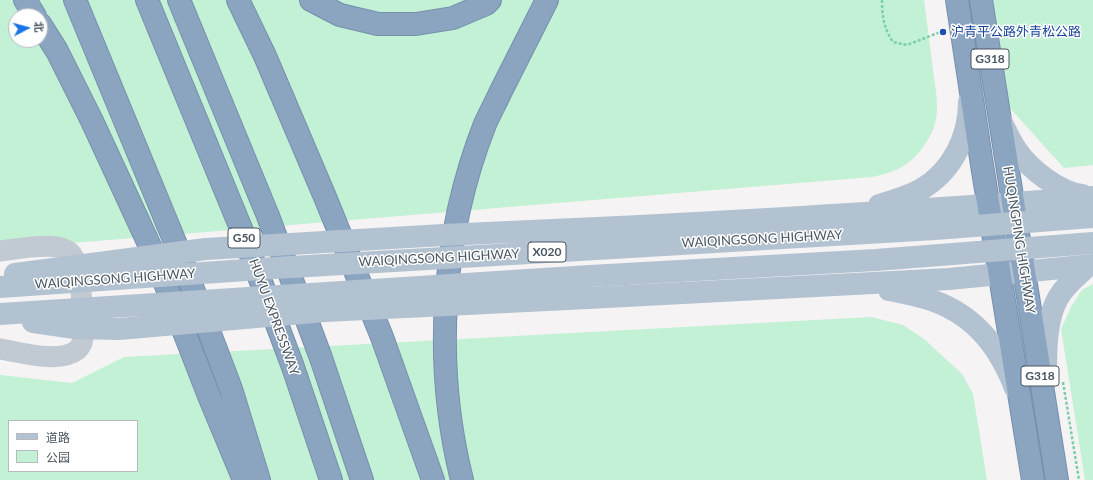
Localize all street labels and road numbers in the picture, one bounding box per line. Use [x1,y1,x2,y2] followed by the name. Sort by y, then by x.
[971,49,1009,69] road number: G318
[1000,165,1038,315] street label: HUQINGPING HIGHWAY
[681,227,843,251] street label: WAIQINGSONG HIGHWAY
[228,228,260,248] road number: G50
[528,242,566,262] road number: X020
[358,246,520,270] street label: WAIQINGSONG HIGHWAY
[246,257,302,377] street label: HUYU EXPRESSWAY
[34,266,196,292] street label: WAIQINGSONG HIGHWAY
[1021,366,1059,386] road number: G318

